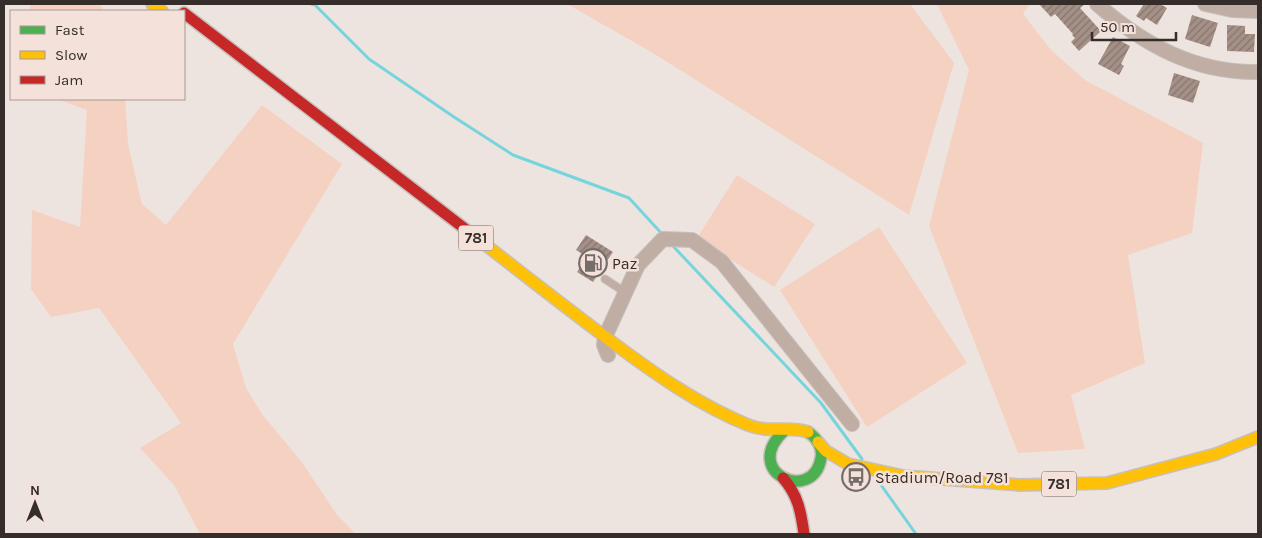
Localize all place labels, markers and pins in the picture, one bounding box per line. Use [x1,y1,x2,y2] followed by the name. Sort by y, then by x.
[578,248,608,278] fuel station icon: Paz
[612,254,637,273] place label: Paz
[841,462,871,492] bus stop icon: Stadium/Road 781
[875,468,1009,487] place label: Stadium/Road 781

